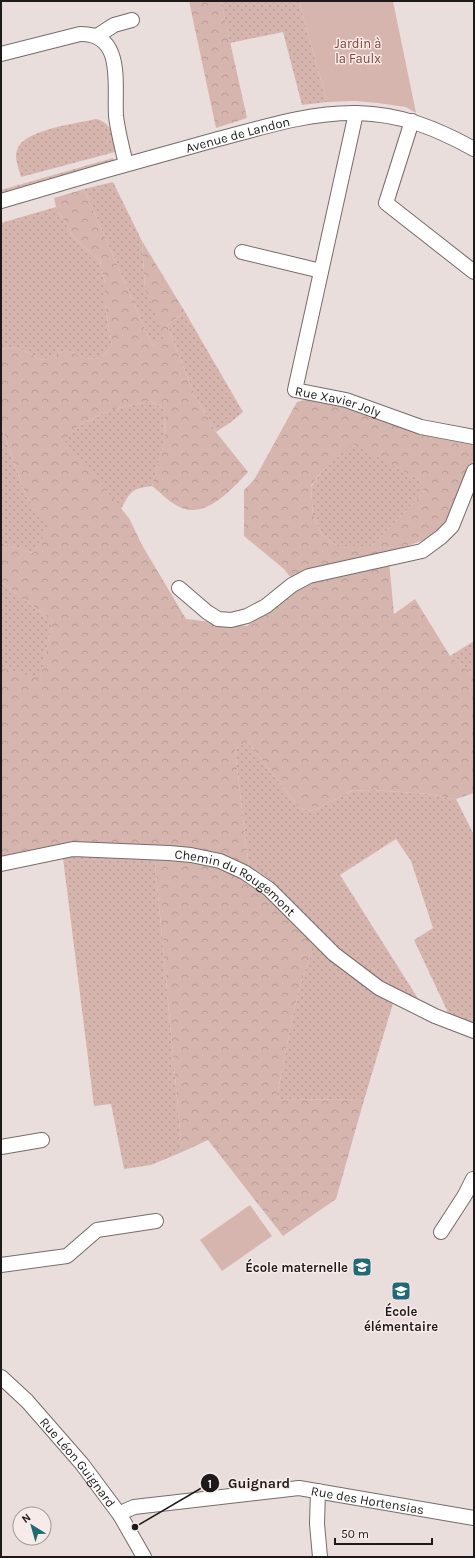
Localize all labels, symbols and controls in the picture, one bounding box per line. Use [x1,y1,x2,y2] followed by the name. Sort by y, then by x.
[335,36,381,66] park label: Jardin à la Faulx
[184,113,291,155] street label: Avenue de Landon
[294,383,383,419] street label: Rue Xavier Joly
[174,846,299,919] street label: Chemin du Rougemont
[351,1256,373,1278] school or university icon: École maternelle
[245,1258,348,1275] place label: École maternelle
[390,1280,412,1302] school or university icon: École élémentaire
[364,1302,438,1334] place label: École élémentaire
[37,1414,119,1510] street label: Rue Léon Guignard
[200,1470,298,1496] callout: Guignard
[228,1475,290,1492] text: Guignard
[208,1477,212,1491] text: 1
[310,1483,426,1517] street label: Rue des Hortensias
[12,1506,52,1546] north arrow
[19,1511,33,1526] text: N
[335,1520,432,1546] scale bar
[341,1527,369,1541] text: 50 m

